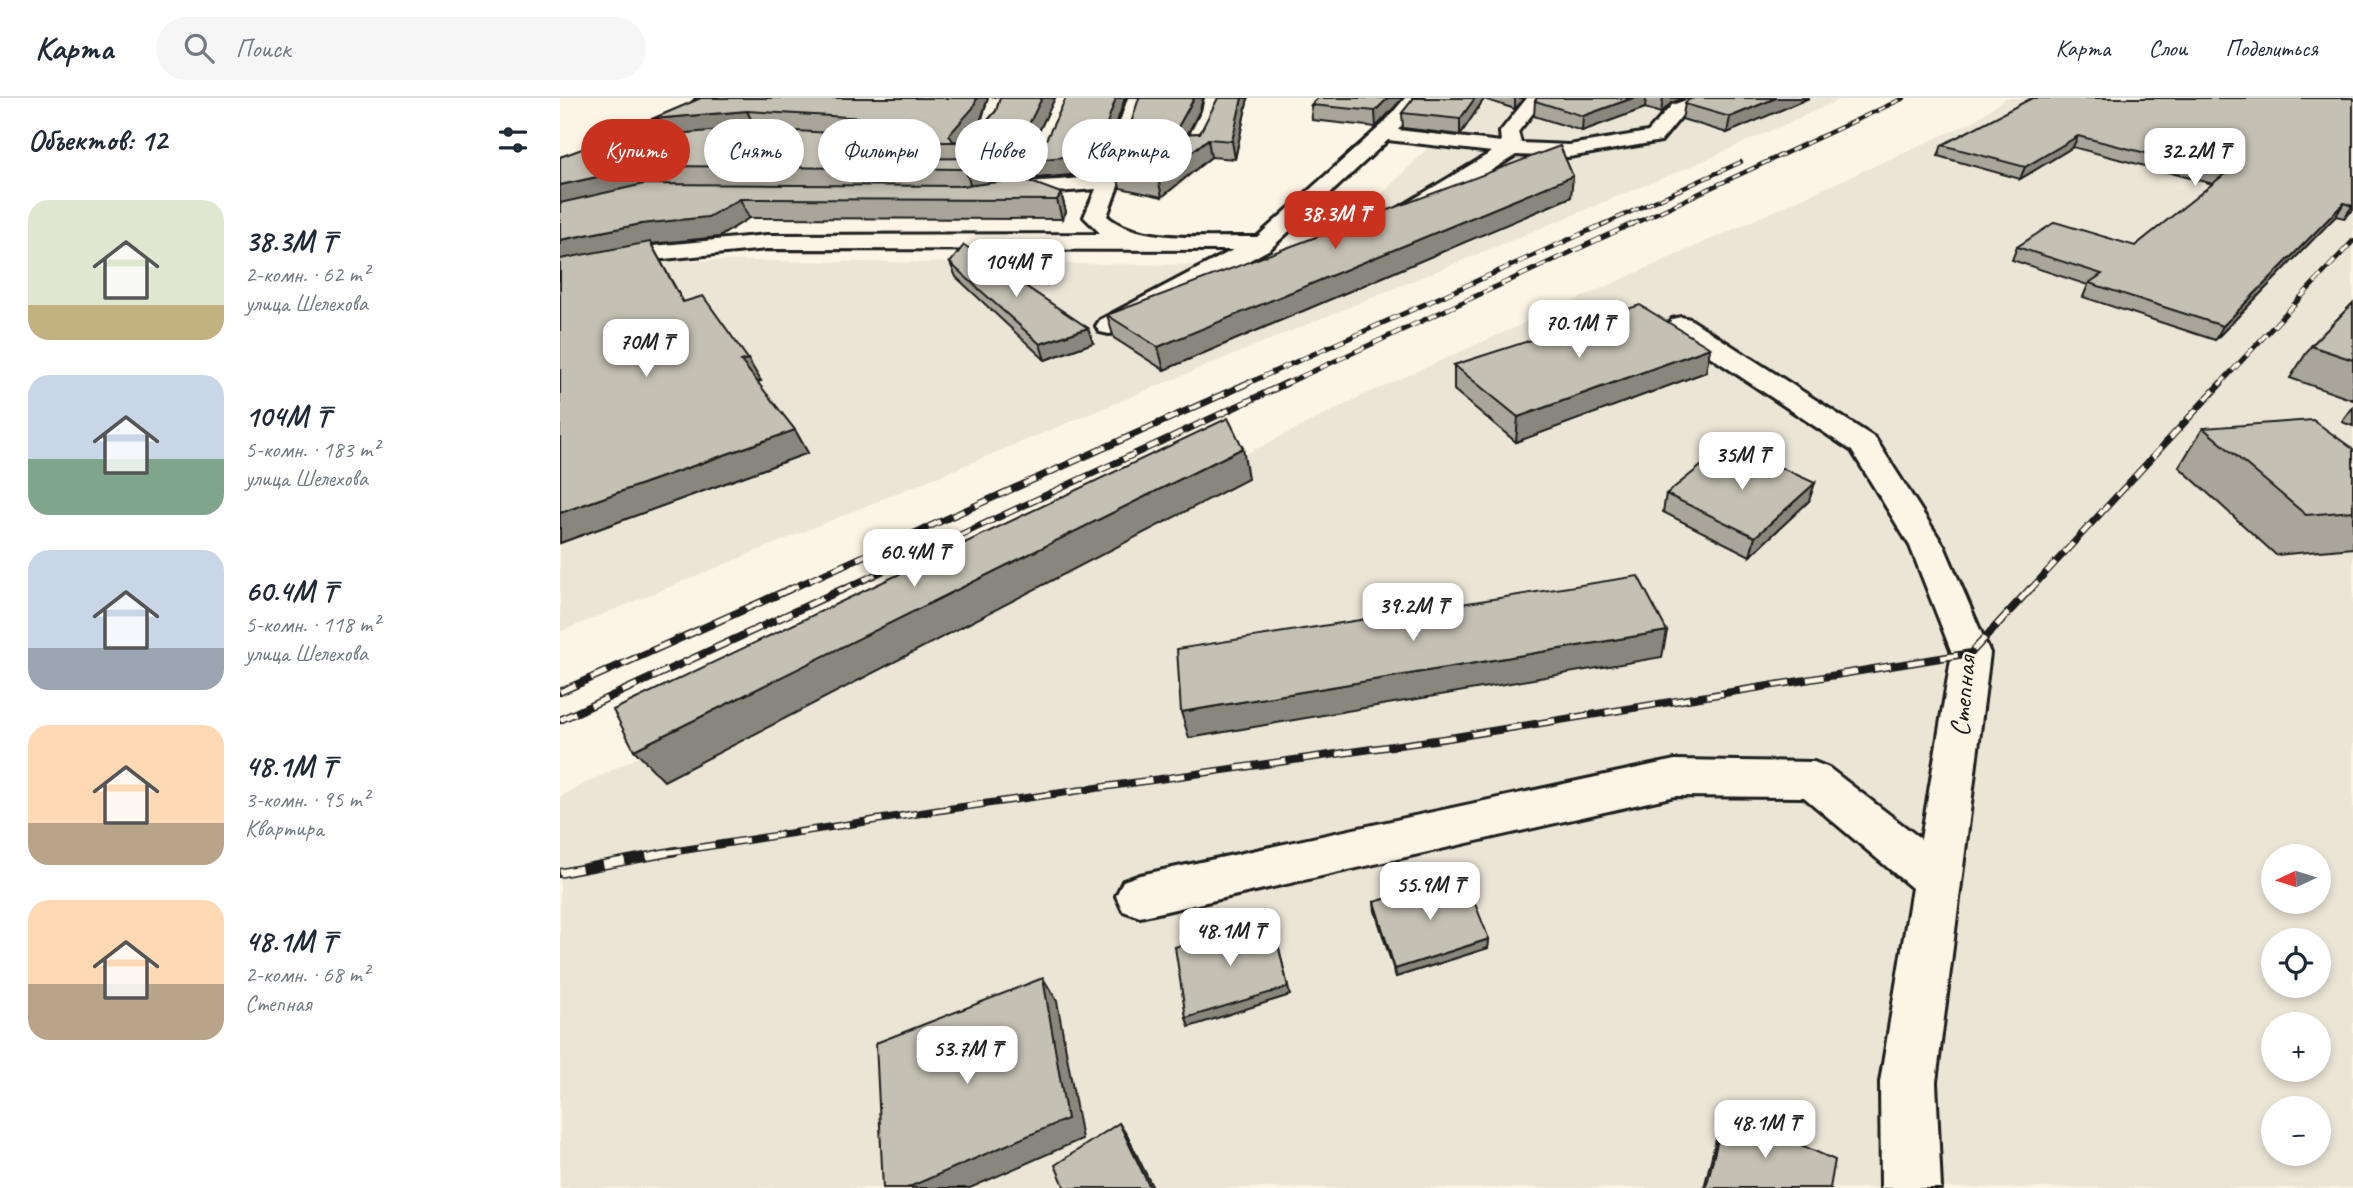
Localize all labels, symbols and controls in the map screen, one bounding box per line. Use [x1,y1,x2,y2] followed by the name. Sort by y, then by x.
[156,17,646,80] search box
[35,27,114,69] text: Карта
[180,29,218,67] icon: search
[236,32,290,65] text: Поиск
[2056,33,2110,63] text: Карта
[2148,33,2187,63] text: Слои
[2225,33,2318,63] text: Поделиться
[581,119,690,182] chip: Купить
[704,119,804,182] chip: Снять
[818,119,941,182] chip: Фильтры
[955,119,1048,182] chip: Новое
[1062,119,1192,182] chip: Квартира
[28,121,167,159] text: Объектов: 12
[494,121,532,159] icon: filters
[2130,129,2260,188] pin: 32.2M ₸
[2160,136,2230,165] text: 32.2M ₸
[1270,192,1400,251] pin: 38.3M ₸
[1300,199,1370,228] text: 38.3M ₸
[245,222,335,260] text: 38.3M ₸
[84,228,168,312] icon: home
[959,240,1073,299] pin: 104M ₸
[984,247,1048,276] text: 104M ₸
[245,260,369,289] text: 2-комн. · 62 m²
[245,289,368,318] text: улица Шелехова
[1514,300,1644,360] pin: 70.1M ₸
[1544,308,1614,337] text: 70.1M ₸
[597,320,695,379] pin: 70M ₸
[619,327,673,356] text: 70M ₸
[245,397,329,435] text: 104M ₸
[84,403,168,487] icon: home
[1693,432,1791,492] pin: 35M ₸
[245,435,379,464] text: 5-комн. · 183 m²
[1715,440,1769,469] text: 35M ₸
[245,464,368,493] text: улица Шелехова
[849,530,979,589] pin: 60.4M ₸
[879,537,949,566] text: 60.4M ₸
[245,572,336,610] text: 60.4M ₸
[84,578,168,662] icon: home
[1348,584,1478,643] pin: 39.2M ₸
[1379,591,1447,620] text: 39.2M ₸
[245,610,379,639] text: 5-комн. · 118 m²
[245,639,368,668] text: улица Шелехова
[1942,652,1984,738] street label: Степная
[245,747,335,785] text: 48.1M ₸
[84,753,168,837] icon: home
[245,785,369,814] text: 3-комн. · 95 m²
[245,814,323,843] text: Квартира
[2261,844,2331,914] north arrow
[2261,844,2331,1166] map controls
[1365,862,1495,922] pin: 55.9M ₸
[1396,870,1464,899] text: 55.9M ₸
[1165,908,1295,968] pin: 48.1M ₸
[1195,916,1265,945] text: 48.1M ₸
[245,922,335,960] text: 48.1M ₸
[84,928,168,1012] icon: home
[2261,928,2331,998] button: locate
[245,960,369,989] text: 2-комн. · 68 m²
[245,989,311,1018] text: Степная
[2261,1012,2331,1082] button: +
[902,1026,1032,1086] pin: 53.7M ₸
[933,1034,1001,1063] text: 53.7M ₸
[2261,1096,2331,1166] button: −
[1700,1100,1830,1160] pin: 48.1M ₸
[1730,1108,1800,1137] text: 48.1M ₸

